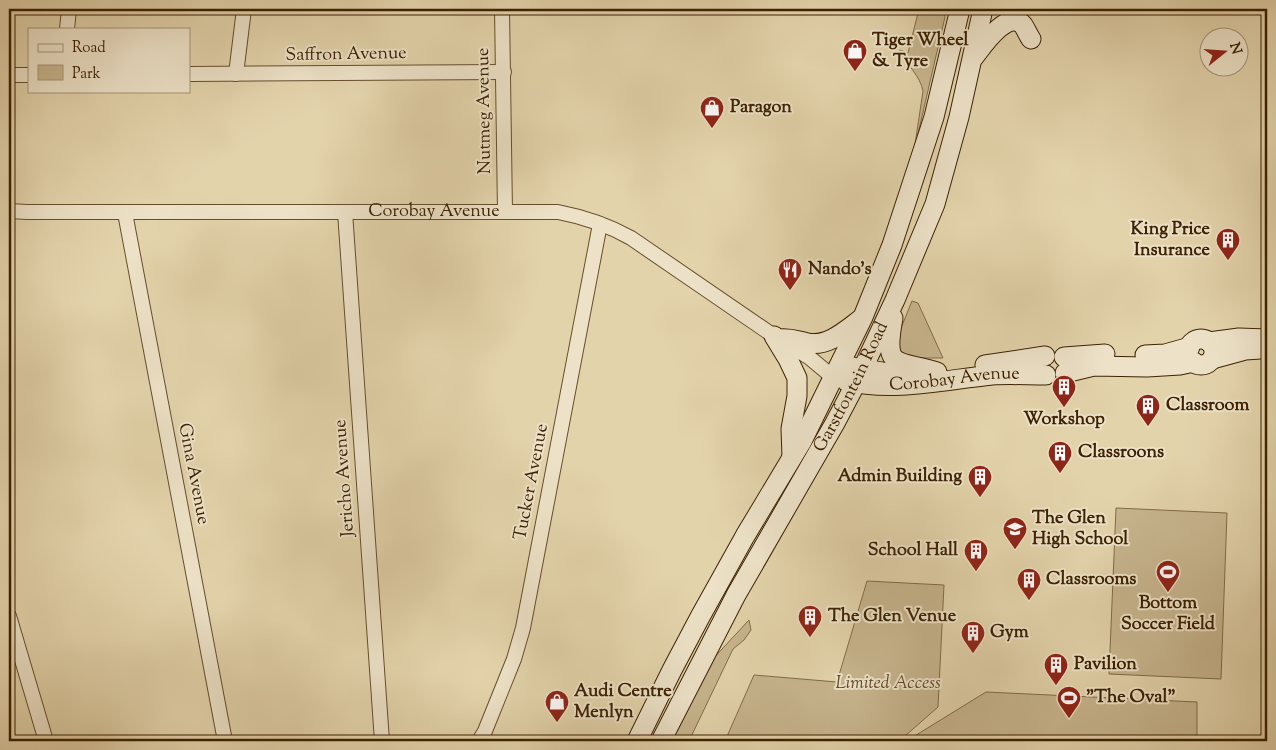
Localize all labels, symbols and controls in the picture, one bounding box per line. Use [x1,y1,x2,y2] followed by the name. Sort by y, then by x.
[28,28,190,92] legend
[872,28,970,75] place label: Tiger Wheel & Tyre
[1198,28,1248,78] north arrow
[72,38,106,59] text: Road
[842,38,868,72] shop icon: Tiger Wheel & Tyre
[285,41,407,69] street label: Saffron Avenue
[1223,41,1246,57] text: N
[471,47,499,175] street label: Nutmeg Avenue
[72,64,101,85] text: Park
[699,95,725,129] shop icon: Paragon
[730,95,792,121] place label: Paragon
[368,199,500,225] street label: Corobay Avenue
[1131,217,1211,264] place label: King Price Insurance
[1215,227,1241,261] building icon: King Price Insurance
[777,257,803,291] restaurant icon: Nando's
[808,257,872,283] place label: Nando's
[808,318,896,458] street label: Garstfontein Road
[889,362,1020,399] street label: Corobay Avenue
[1051,374,1077,408] building icon: Workshop
[1135,393,1161,427] building icon: Classroom
[1166,393,1249,419] place label: Classroom
[1023,407,1105,433] place label: Workshop
[328,418,362,539] street label: Jericho Avenue
[170,421,216,527] street label: Gina Avenue
[508,422,556,542] street label: Tucker Avenue
[1047,440,1073,474] building icon: Classroons
[1078,440,1164,466] place label: Classroons
[837,464,962,490] place label: Admin Building
[967,464,993,498] building icon: Admin Building
[1032,506,1129,553] place label: The Glen High School
[1002,516,1028,550] school or university icon: The Glen High School
[868,538,959,564] place label: School Hall
[963,538,989,572] building icon: School Hall
[1155,559,1181,593] sports icon: Bottom Soccer Field
[1016,567,1042,601] building icon: Classrooms
[1046,567,1136,593] place label: Classrooms
[1121,591,1216,638] place label: Bottom Soccer Field
[797,604,823,638] building icon: The Glen Venue
[828,604,957,630] place label: The Glen Venue
[960,620,986,654] building icon: Gym
[990,620,1029,646] place label: Gym
[1043,652,1069,686] building icon: Pavilion
[1074,652,1137,678] place label: Pavilion
[835,671,941,697] park label: Limited Access
[574,679,672,726] place label: Audi Centre Menlyn
[1056,685,1082,719] sports icon: "The Oval"
[1086,685,1176,711] place label: "The Oval"
[544,689,570,723] shop icon: Audi Centre Menlyn

